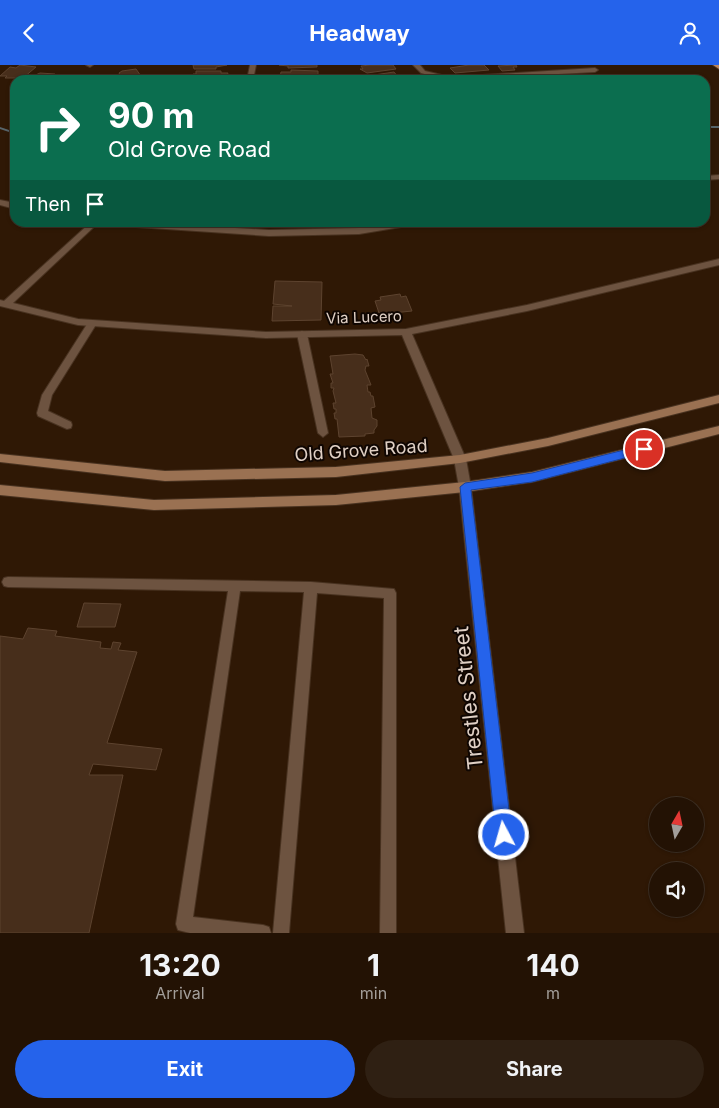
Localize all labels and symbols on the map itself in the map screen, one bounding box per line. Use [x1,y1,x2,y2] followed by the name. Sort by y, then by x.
[326,306,402,328] street label: Via Lucero
[623,428,665,470] pin
[294,435,428,465] street label: Old Grove Road
[448,625,488,771] street label: Trestles Street
[649,797,704,853] north arrow
[477,808,529,860] position arrow

